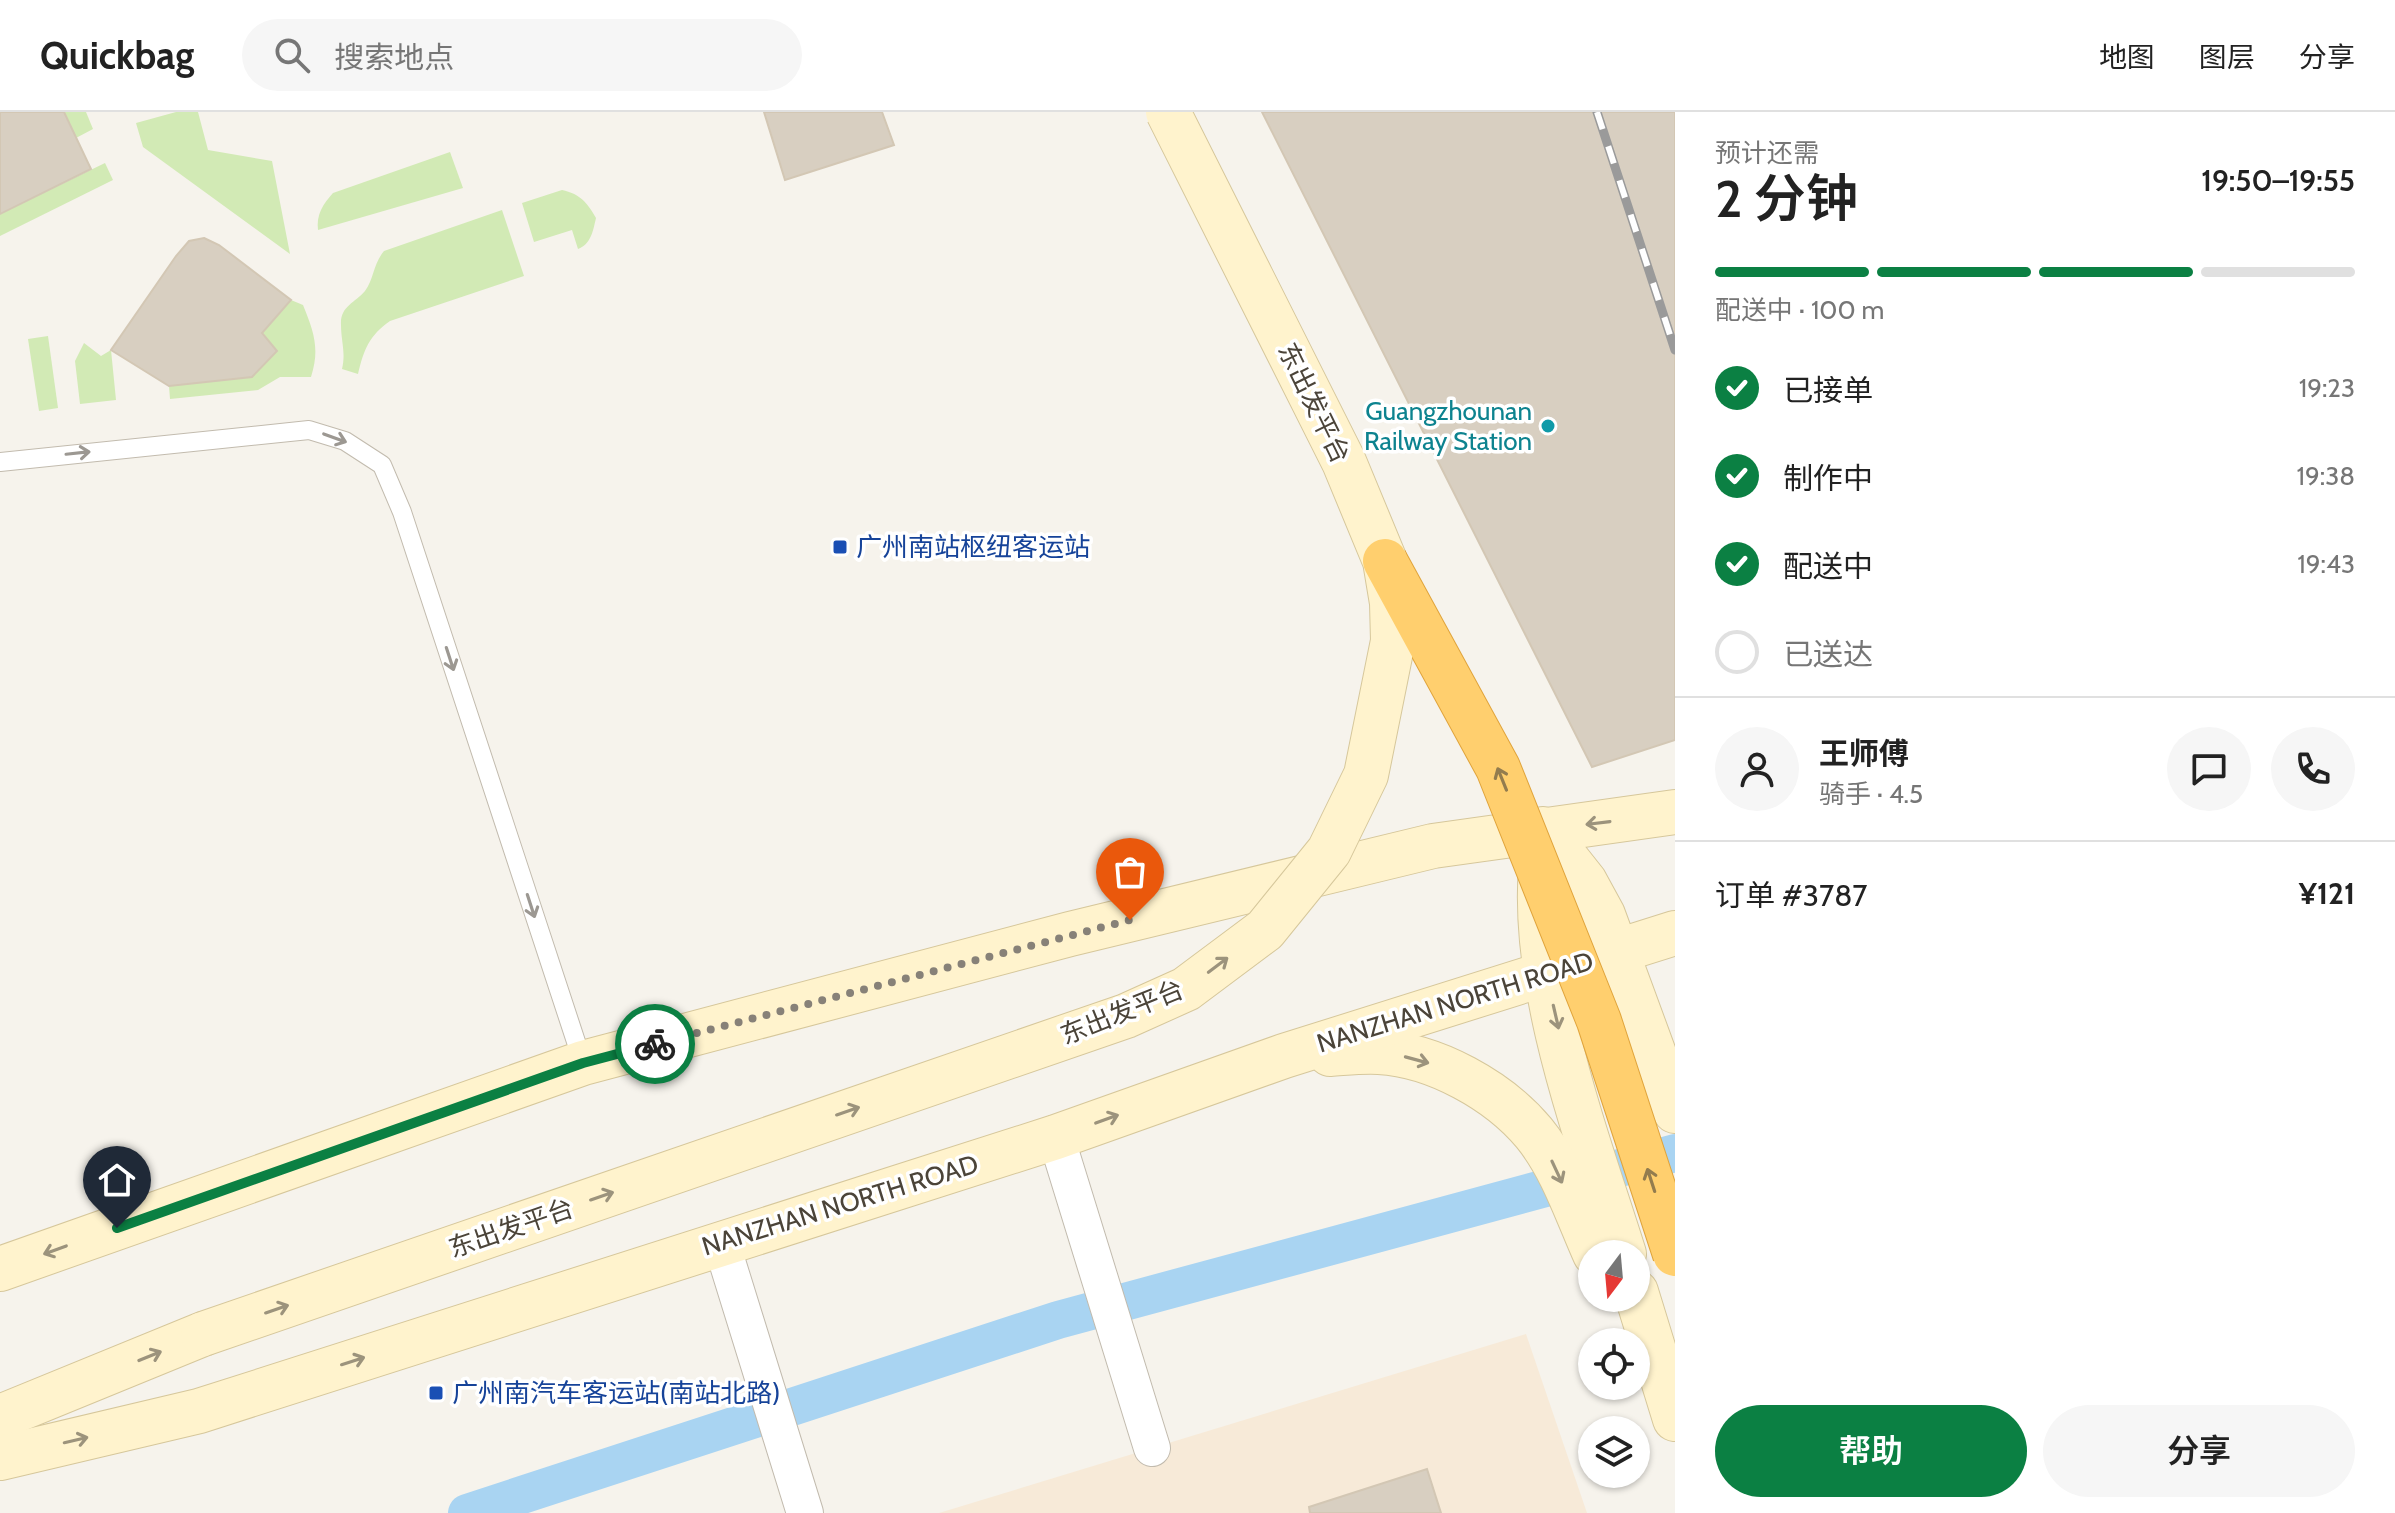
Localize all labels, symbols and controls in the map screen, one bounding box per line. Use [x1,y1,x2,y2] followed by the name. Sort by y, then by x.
[242,19,802,91] search box
[40,32,194,79] text: Quickbag
[270,33,314,77] icon: search
[334,39,454,76] text: 搜索地点
[2099,40,2155,74] text: 地图
[2199,40,2255,74] text: 图层
[2299,40,2355,74] text: 分享
[1715,137,1819,169] text: 预计还需
[2201,162,2355,199] text: 19:50–19:55
[1715,167,1858,230] text: 2 分钟
[1715,294,1884,326] text: 配送中 · 100 m
[1271,338,1357,468] street label: 东出发平台
[1715,366,1759,410] icon: check
[1783,372,1873,409] text: 已接单
[2299,372,2355,404] text: 19:23
[1364,395,1532,457] place label: Guangzhounan Railway Station
[1539,417,1557,435] marker: Guangzhounan Railway Station
[322,432,347,447] one-way arrow
[64,446,90,461] one-way arrow
[1715,454,1759,498] icon: check
[1783,460,1873,497] text: 制作中
[2297,460,2355,492] text: 19:38
[856,531,1090,563] place label: 广州南站枢纽客运站
[831,538,849,556] marker: 广州南站枢纽客运站
[1715,542,1759,586] icon: check
[1783,548,1873,585] text: 配送中
[2297,548,2355,580] text: 19:43
[1783,636,1873,673] text: 已送达
[443,646,458,671] one-way arrow
[1715,727,1799,811] button: person
[2167,727,2251,811] button: chat
[2271,727,2355,811] button: phone
[1819,735,1909,772] text: 王师傅
[1494,767,1509,792] one-way arrow
[1819,778,1923,810] text: 骑手 · 4.5
[1586,816,1611,831] one-way arrow
[1096,838,1164,920] pin
[1108,850,1152,894] icon: bag
[2299,875,2355,912] text: ¥121
[1715,877,1867,914] text: 订单 #3787
[525,893,539,918] one-way arrow
[1313,945,1597,1059] street label: NANZHAN NORTH ROAD
[1207,956,1228,973] one-way arrow
[1056,973,1188,1051] street label: 东出发平台
[615,1004,695,1084] courier
[1549,1004,1564,1030] one-way arrow
[633,1022,677,1066] icon: bike
[1403,1053,1429,1068] one-way arrow
[835,1103,860,1117] one-way arrow
[1094,1111,1119,1125] one-way arrow
[83,1146,151,1228] pin
[698,1148,982,1262] street label: NANZHAN NORTH ROAD
[95,1158,139,1202] icon: home
[1550,1160,1565,1184] one-way arrow
[1643,1168,1657,1193] one-way arrow
[589,1188,614,1202] one-way arrow
[444,1192,578,1264] street label: 东出发平台
[1578,1240,1650,1312] north arrow
[1578,1240,1650,1488] map controls
[43,1243,68,1258] one-way arrow
[264,1300,289,1315] one-way arrow
[1578,1328,1650,1400] button: locate
[137,1347,162,1362] one-way arrow
[339,1353,365,1368] one-way arrow
[452,1377,780,1409] place label: 广州南汽车客运站(南站北路)
[427,1384,445,1402] marker: 广州南汽车客运站(南站北路)
[1715,1405,2027,1497] button: 帮助
[2043,1405,2355,1497] button: 分享
[1578,1416,1650,1488] button: layers
[63,1432,88,1447] one-way arrow

